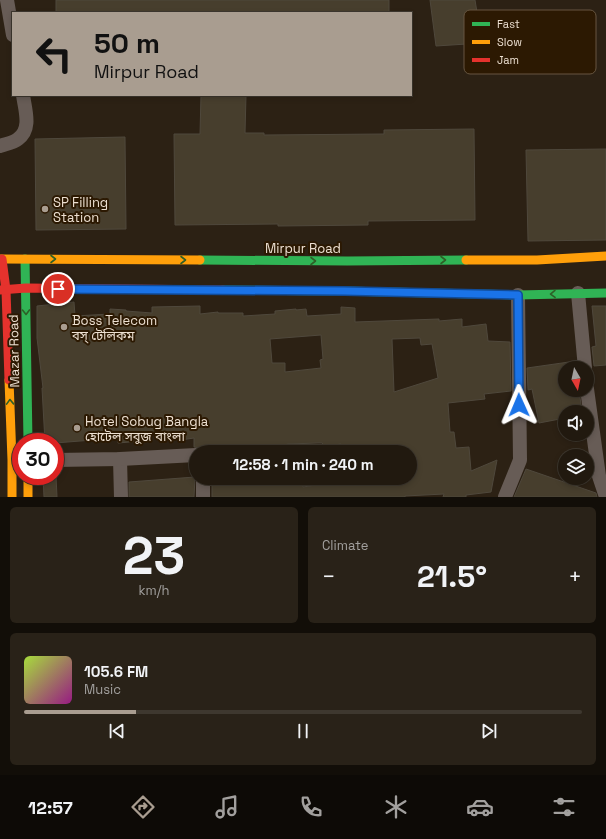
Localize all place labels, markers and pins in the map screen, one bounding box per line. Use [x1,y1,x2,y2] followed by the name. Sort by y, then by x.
[53,194,108,226] place label: SP Filling Station
[40,204,50,214] marker: SP Filling Station
[41,272,75,306] pin
[71,312,157,344] place label: Boss Telecom বস্ টেলিকম
[59,322,69,332] marker: Boss Telecom বস্ টেলিকম
[85,413,209,445] place label: Hotel Sobug Bangla হোটেল সবুজ বাংলা
[72,423,82,433] marker: Hotel Sobug Bangla হোটেল সবুজ বাংলা

